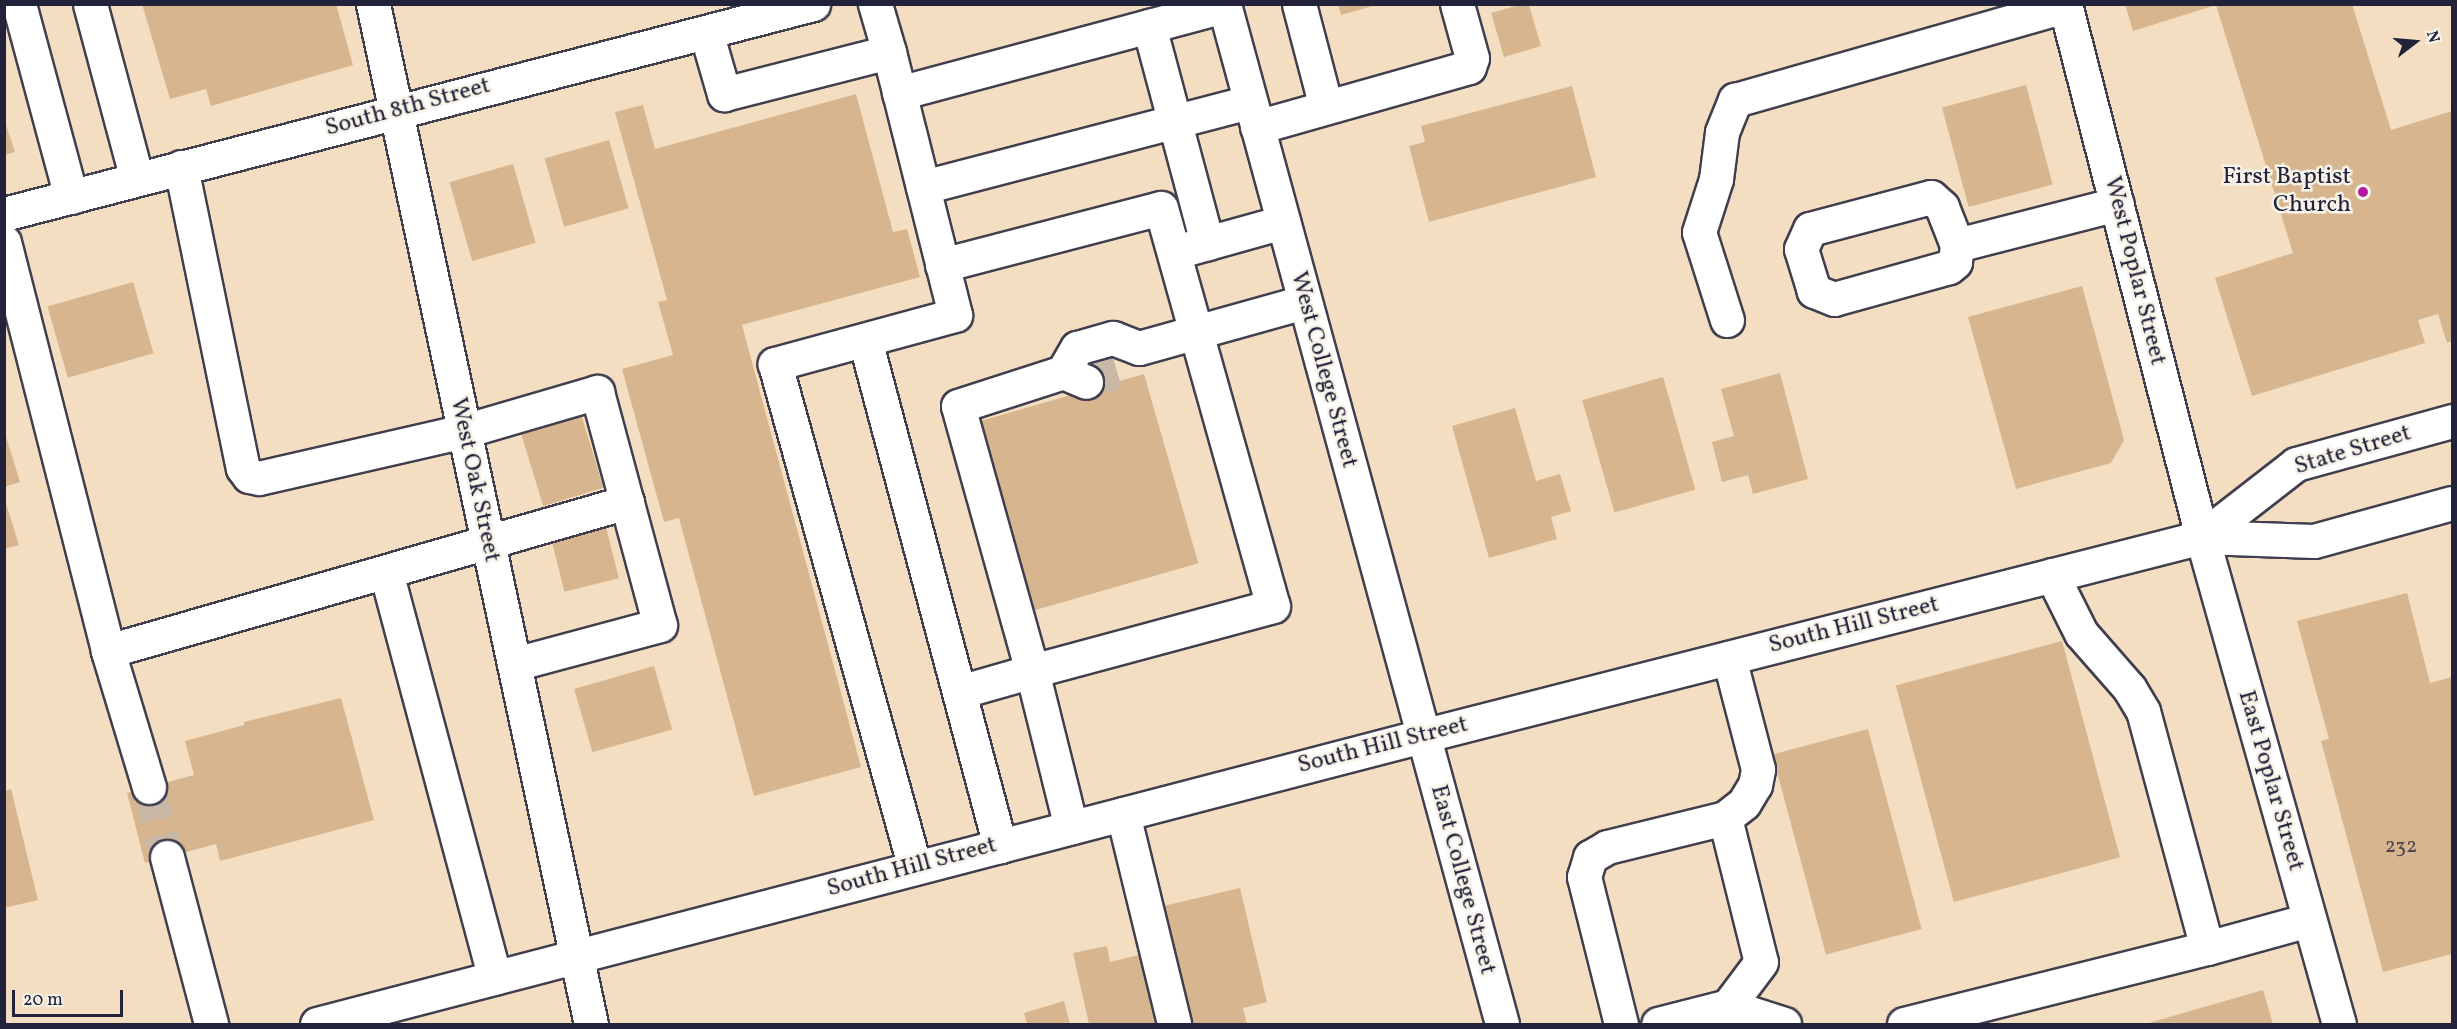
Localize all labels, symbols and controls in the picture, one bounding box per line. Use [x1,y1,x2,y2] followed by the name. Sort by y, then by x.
[2385,12,2445,72] north arrow
[2420,28,2444,46] text: N
[322,72,494,144] street label: South 8th Street
[2222,164,2351,220] place label: First Baptist Church
[2097,174,2171,368] street label: West Poplar Street
[2356,185,2370,199] marker: First Baptist Church
[1283,269,1363,471] street label: West College Street
[443,395,505,565] street label: West Oak Street
[2291,420,2415,482] street label: State Street
[1766,591,1942,661] street label: South Hill Street
[2230,687,2310,875] street label: East Poplar Street
[1295,711,1471,781] street label: South Hill Street
[1423,782,1501,978] street label: East College Street
[824,832,1000,904] street label: South Hill Street
[2385,834,2417,860] house number: 232
[15,978,126,1016] scale bar
[23,988,63,1013] text: 20 m

